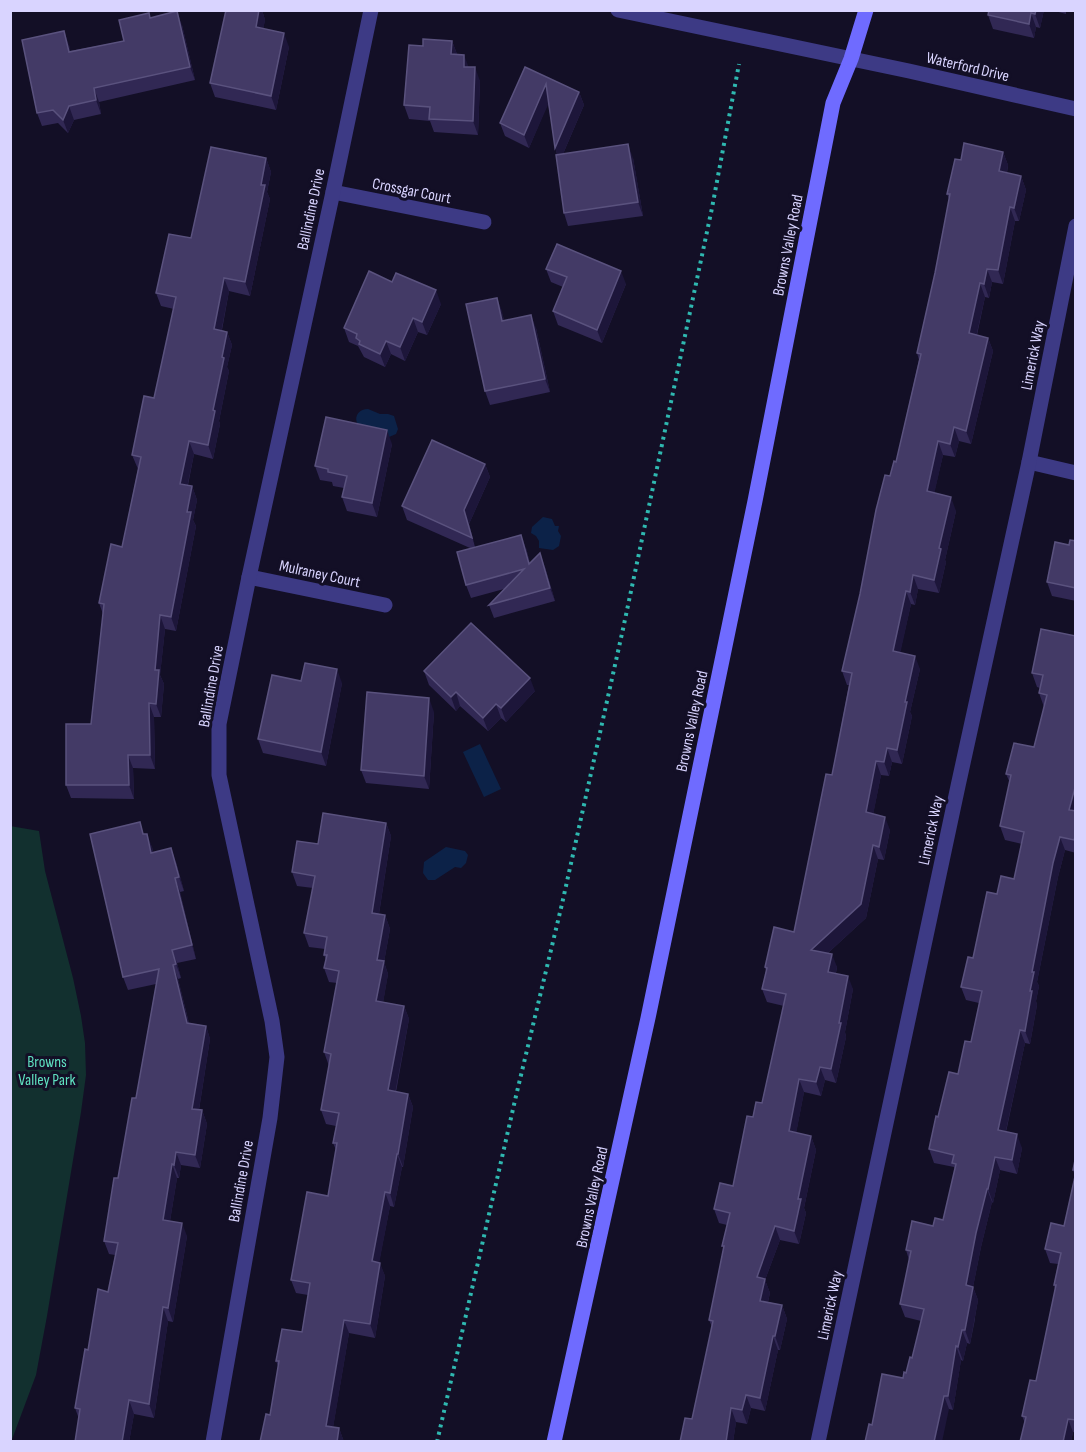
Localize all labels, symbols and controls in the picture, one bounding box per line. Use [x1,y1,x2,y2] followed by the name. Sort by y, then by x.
[924,49,1011,86] street label: Waterford Drive
[294,167,329,252] street label: Ballindine Drive
[371,175,453,208] street label: Crossgar Court
[769,193,808,297] street label: Browns Valley Road
[1017,319,1050,392] street label: Limerick Way
[278,557,362,592] street label: Mulraney Court
[195,644,228,729] street label: Ballindine Drive
[673,669,712,773] street label: Browns Valley Road
[915,794,948,867] street label: Limerick Way
[18,1053,76,1090] park label: Browns Valley Park
[225,1139,258,1224] street label: Ballindine Drive
[573,1145,612,1249] street label: Browns Valley Road
[814,1269,847,1342] street label: Limerick Way

